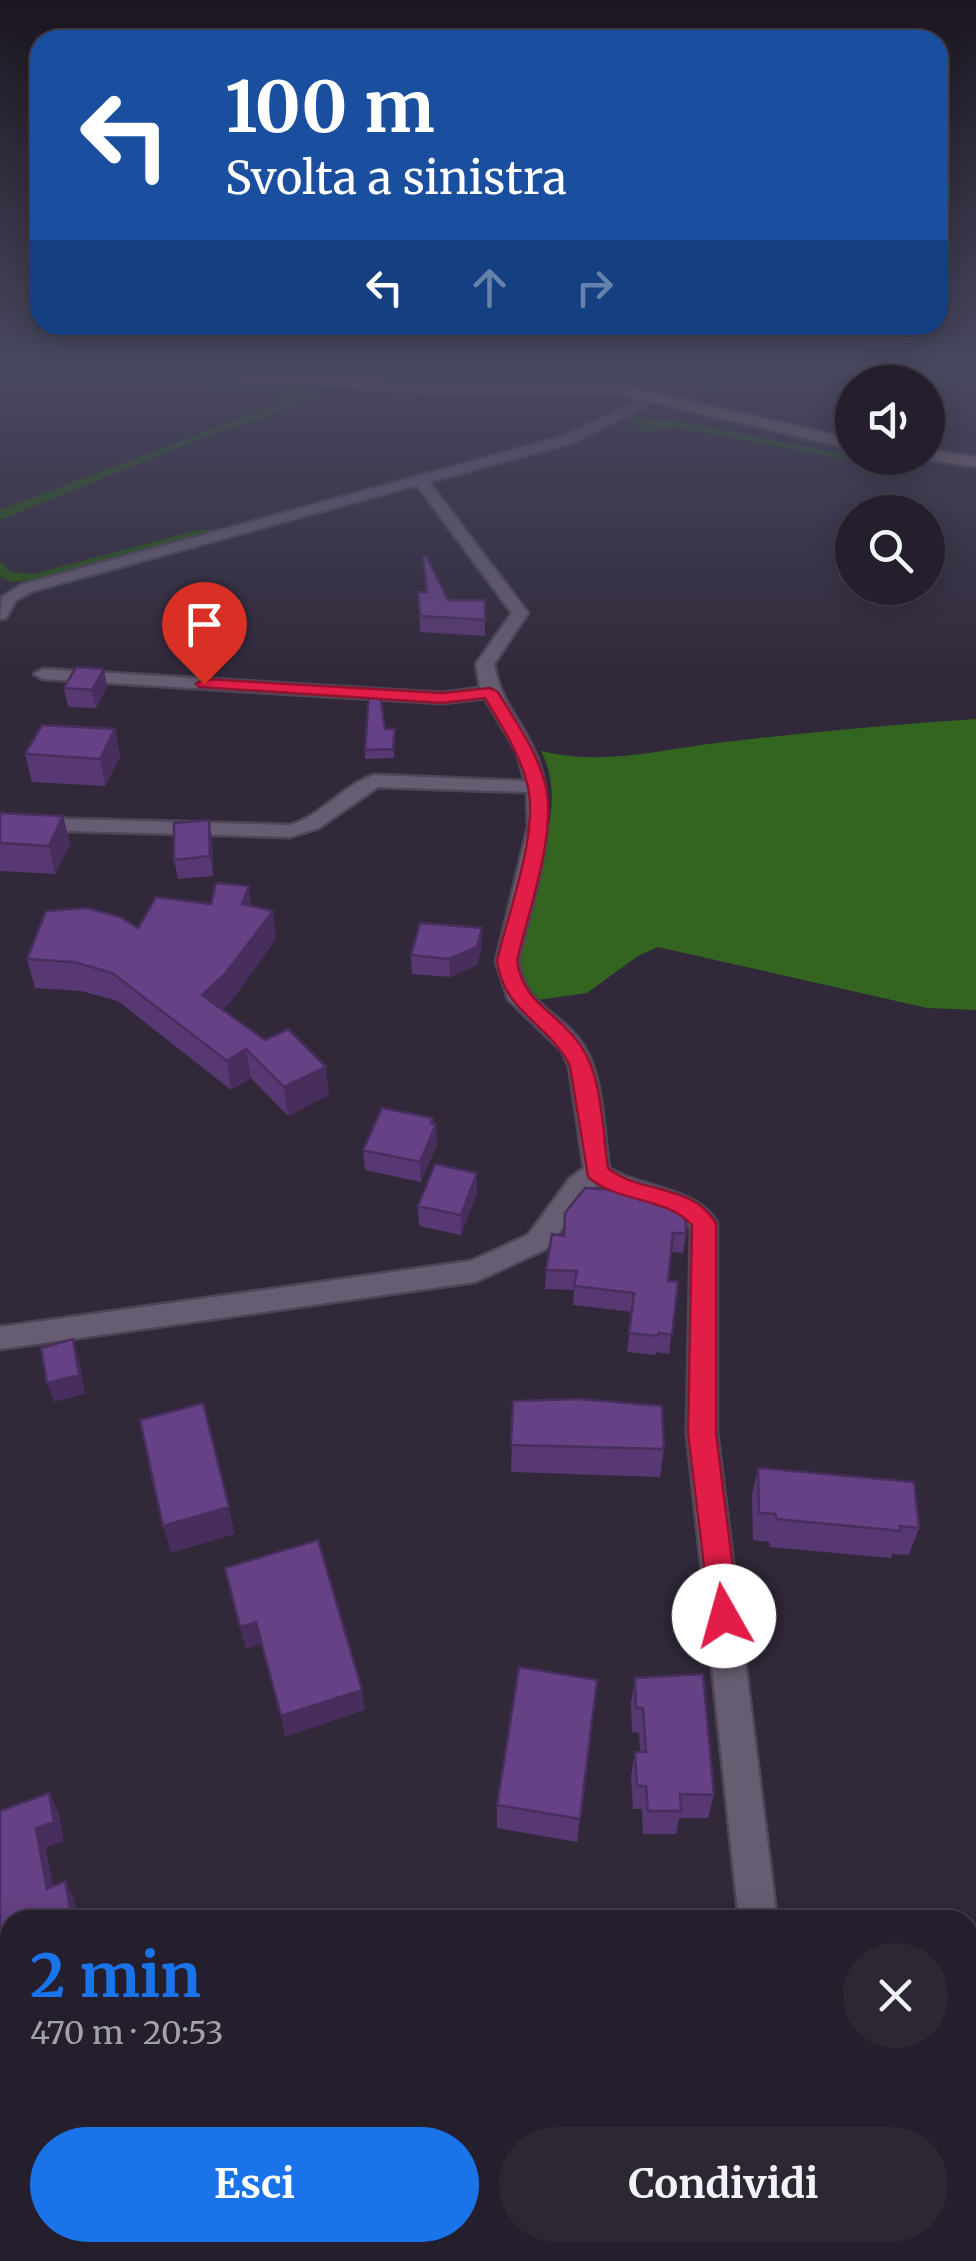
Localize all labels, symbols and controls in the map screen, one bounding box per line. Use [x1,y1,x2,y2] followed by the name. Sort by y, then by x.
[225,63,435,151] text: 100 m
[60,70,190,200] icon: left
[225,150,567,206] text: Svolta a sinistra
[357,260,412,315] icon: left
[462,260,517,315] icon: ahead
[567,260,622,315] icon: right
[835,365,945,605] map controls
[835,365,945,475] button: sound
[835,495,945,605] button: search
[162,582,247,685] pin
[177,597,232,652] icon: arrive
[672,1564,776,1668] position arrow
[30,1938,201,2013] text: 2 min
[843,1943,948,2048] button: close
[30,2013,224,2053] text: 470 m · 20:53
[30,2127,479,2242] button: Esci
[499,2127,948,2242] button: Condividi

